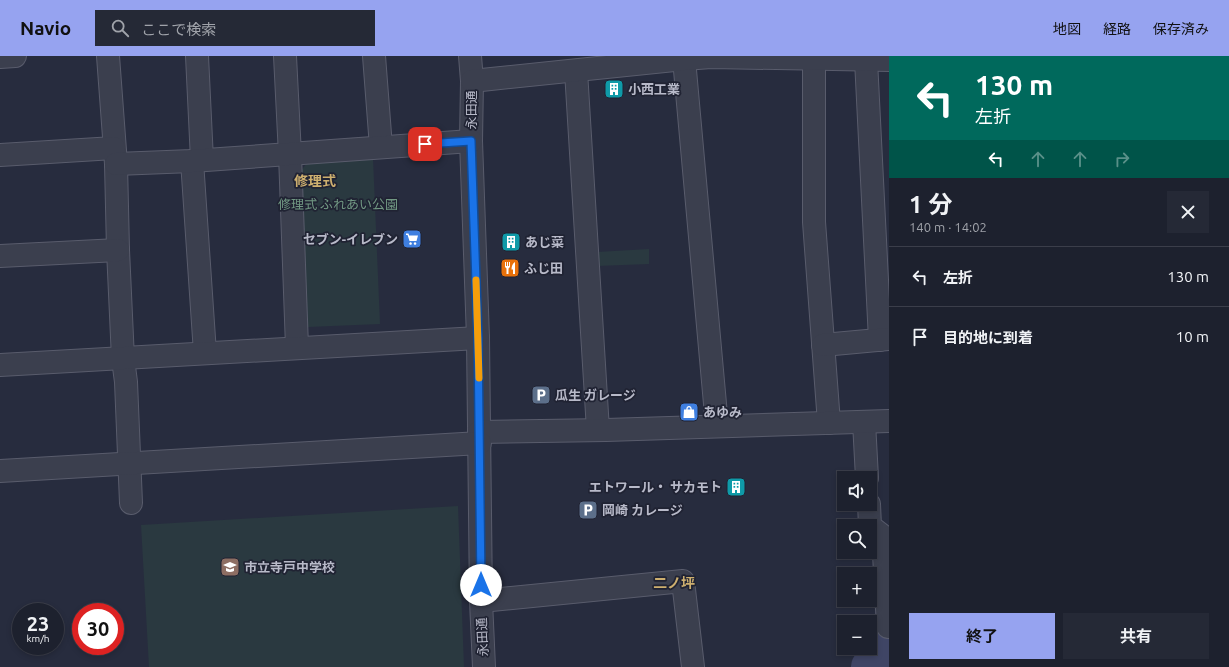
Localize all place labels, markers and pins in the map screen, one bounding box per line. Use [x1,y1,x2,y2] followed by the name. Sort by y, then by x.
[603,78,625,100] building icon: 小西工業
[628,82,680,96] place label: 小西工業
[408,127,442,161] pin
[401,228,423,250] supermarket icon: セブン-イレブン
[500,231,522,253] building icon: あじ菜
[303,232,398,246] place label: セブン-イレブン
[525,235,564,249] place label: あじ菜
[499,257,521,279] restaurant icon: ふじ田
[524,261,563,275] place label: ふじ田
[530,384,552,406] parking icon: 瓜生 ガレージ
[555,388,636,402] place label: 瓜生 ガレージ
[678,401,700,423] shop icon: あゆみ
[703,405,742,419] place label: あゆみ
[725,476,747,498] building icon: エトワール・ サカモト
[589,480,722,494] place label: エトワール・ サカモト
[577,499,599,521] parking icon: 岡崎 カレージ
[602,503,683,517] place label: 岡崎 カレージ
[219,556,241,578] school or university icon: 市立寺戸中学校
[244,560,335,574] place label: 市立寺戸中学校

